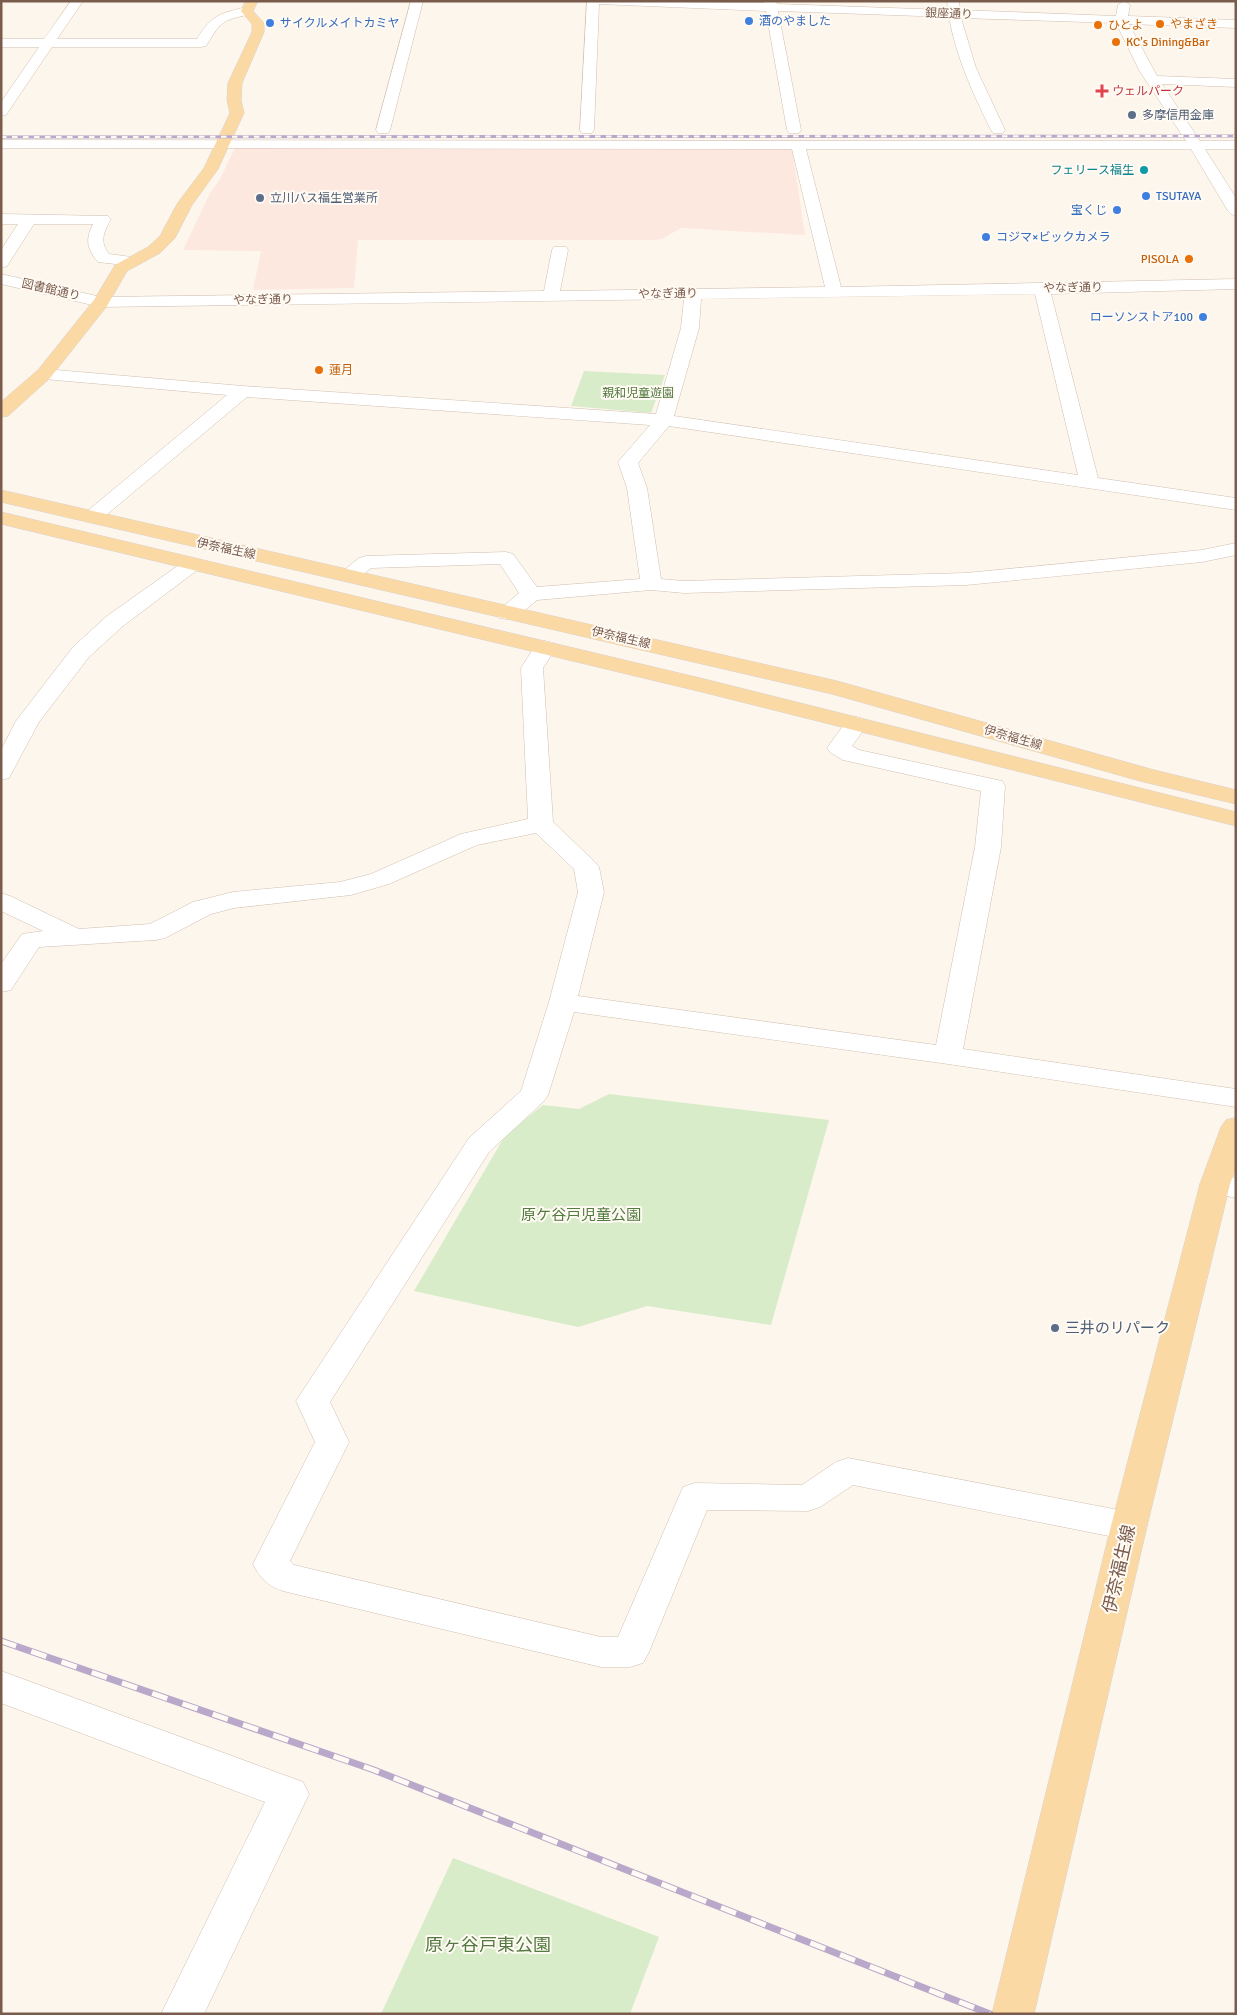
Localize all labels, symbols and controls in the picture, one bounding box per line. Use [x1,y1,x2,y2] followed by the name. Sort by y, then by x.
[925,6,973,22] street label: 銀座通り
[759,14,831,29] place label: 酒のやました
[743,15,755,27] marker: 酒のやました
[280,16,399,31] place label: サイクルメイトカミヤ
[264,17,276,29] marker: サイクルメイトカミヤ
[1170,17,1218,32] place label: やまざき
[1108,18,1144,33] place label: ひとよ
[1154,18,1166,30] marker: やまざき
[1092,19,1104,31] marker: ひとよ
[1126,35,1210,50] place label: KC's Dining&Bar
[1110,36,1122,48] marker: KC's Dining&Bar
[1112,84,1184,99] place label: ウェルパーク
[1096,85,1108,97] marker: ウェルパーク
[1142,108,1214,123] place label: 多摩信用金庫
[1126,109,1138,121] marker: 多摩信用金庫
[1051,163,1134,178] place label: フェリース福生
[1138,164,1150,176] marker: フェリース福生
[1156,189,1202,204] place label: TSUTAYA
[1140,190,1152,202] marker: TSUTAYA
[270,191,378,206] place label: 立川バス福生営業所
[254,192,266,204] marker: 立川バス福生営業所
[1071,203,1107,218] place label: 宝くじ
[1111,204,1123,216] marker: 宝くじ
[996,230,1110,245] place label: コジマ×ビックカメラ
[980,231,992,243] marker: コジマ×ビックカメラ
[1141,252,1180,267] place label: PISOLA
[1183,253,1195,265] marker: PISOLA
[20,276,82,304] street label: 図書館通り
[1043,280,1103,296] street label: やなぎ通り
[638,286,698,302] street label: やなぎ通り
[233,292,293,308] street label: やなぎ通り
[1090,310,1193,325] place label: ローソンストア100
[1197,311,1209,323] marker: ローソンストア100
[329,363,353,378] place label: 蓮月
[313,364,325,376] marker: 蓮月
[602,386,674,401] park label: 親和児童遊園
[195,535,257,563] street label: 伊奈福生線
[590,624,652,652] street label: 伊奈福生線
[982,723,1044,753] street label: 伊奈福生線
[521,1206,641,1224] park label: 原ケ谷戸児童公園
[1065,1319,1170,1337] place label: 三井のリパーク
[1049,1322,1061,1334] marker: 三井のリパーク
[1098,1523,1140,1615] street label: 伊奈福生線
[425,1934,551,1956] park label: 原ヶ谷戸東公園

